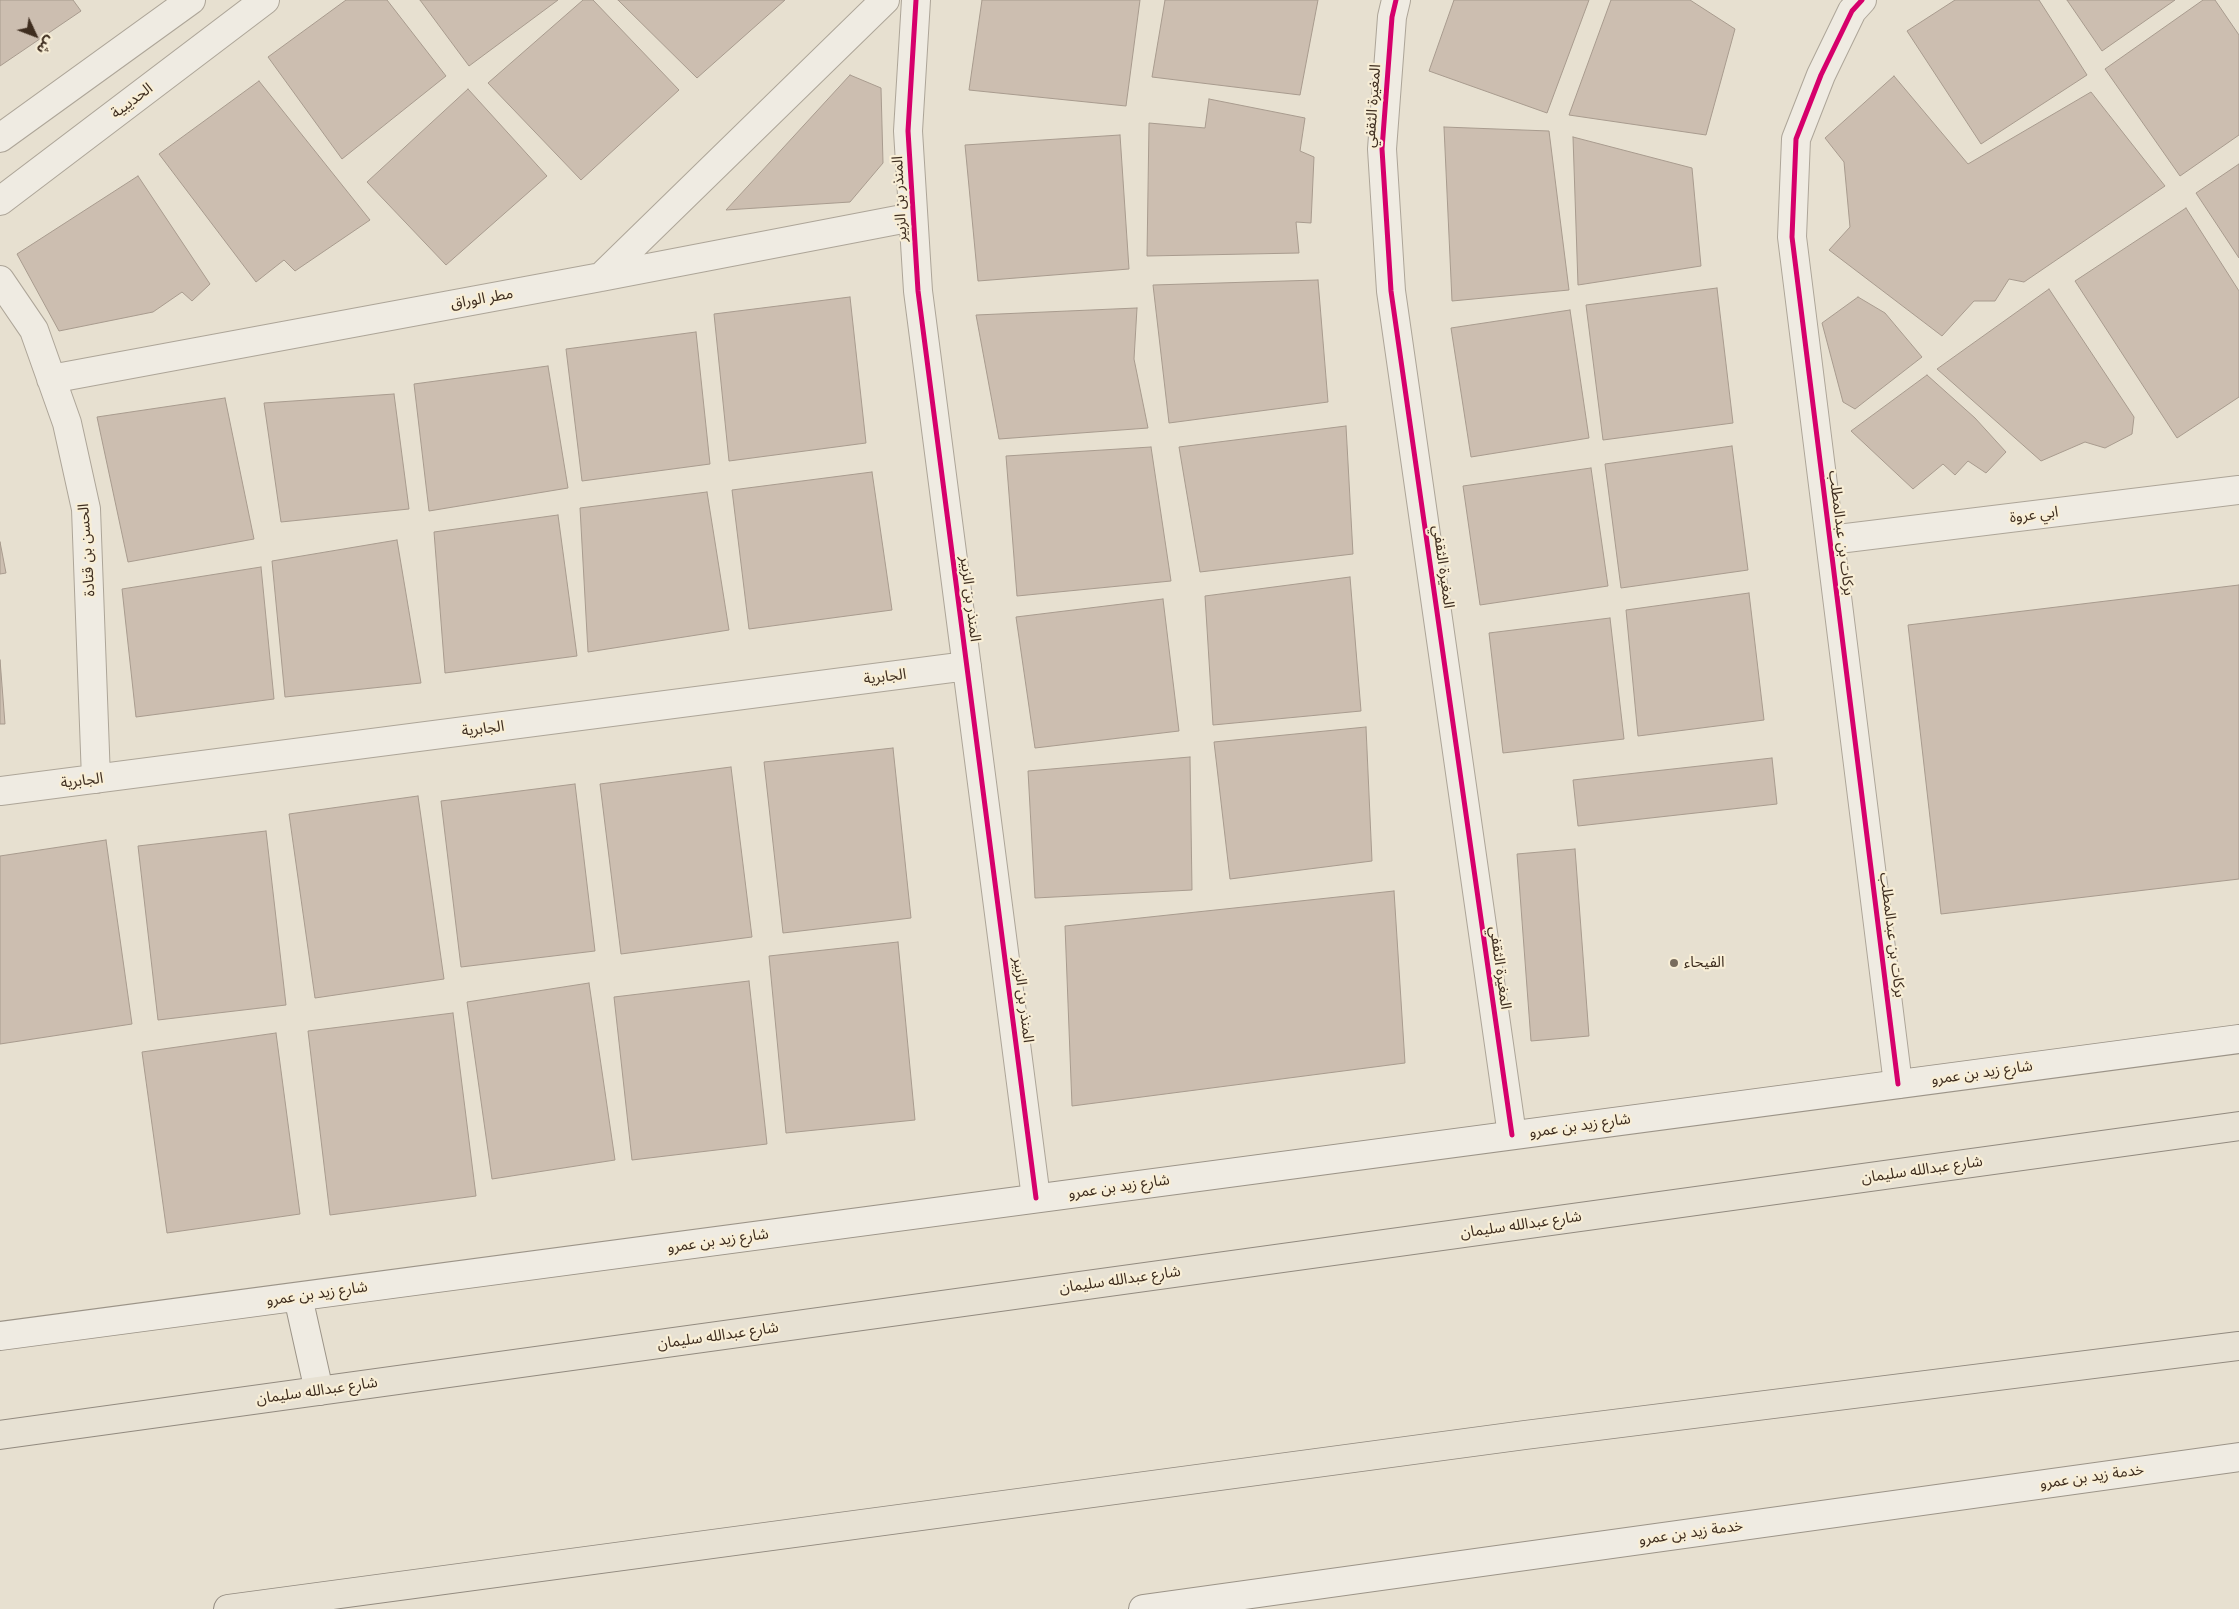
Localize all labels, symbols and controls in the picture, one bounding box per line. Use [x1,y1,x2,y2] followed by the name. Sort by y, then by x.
[10,10,60,60] north arrow
[33,32,60,59] text: ش
[1361,64,1385,148] street label: المغيرة الثقفي
[108,80,156,122] street label: الحديبية
[889,156,911,242] street label: المنذر بن الزبير
[449,285,515,313] street label: مطر الوراق
[1824,469,1858,597] street label: بركات بن عبدالمطلب
[75,503,99,597] street label: الحسن بن قتادة
[2009,503,2059,527] street label: ابي عروة
[1428,524,1458,610] street label: المغيرة الثقفي
[956,555,984,643] street label: المنذر بن الزبير
[863,665,907,689] street label: الجابرية
[461,717,505,741] street label: الجابرية
[60,769,104,793] street label: الجابرية
[1875,871,1909,999] street label: بركات بن عبدالمطلب
[1485,925,1515,1011] street label: المغيرة الثقفي
[1684,954,1725,972] place label: الفيحاء
[1009,956,1037,1044] street label: المنذر بن الزبير
[1668,957,1680,969] marker: الفيحاء
[1930,1057,2034,1089] street label: شارع زيد بن عمرو
[1528,1110,1632,1142] street label: شارع زيد بن عمرو
[1860,1153,1984,1187] street label: شارع عبدالله سليمان
[1067,1171,1171,1203] street label: شارع زيد بن عمرو
[1459,1208,1583,1242] street label: شارع عبدالله سليمان
[666,1225,770,1257] street label: شارع زيد بن عمرو
[1058,1263,1182,1297] street label: شارع عبدالله سليمان
[265,1278,369,1310] street label: شارع زيد بن عمرو
[656,1319,780,1353] street label: شارع عبدالله سليمان
[255,1374,379,1408] street label: شارع عبدالله سليمان
[2039,1461,2145,1493] street label: خدمة زيد بن عمرو
[1638,1517,1744,1549] street label: خدمة زيد بن عمرو

